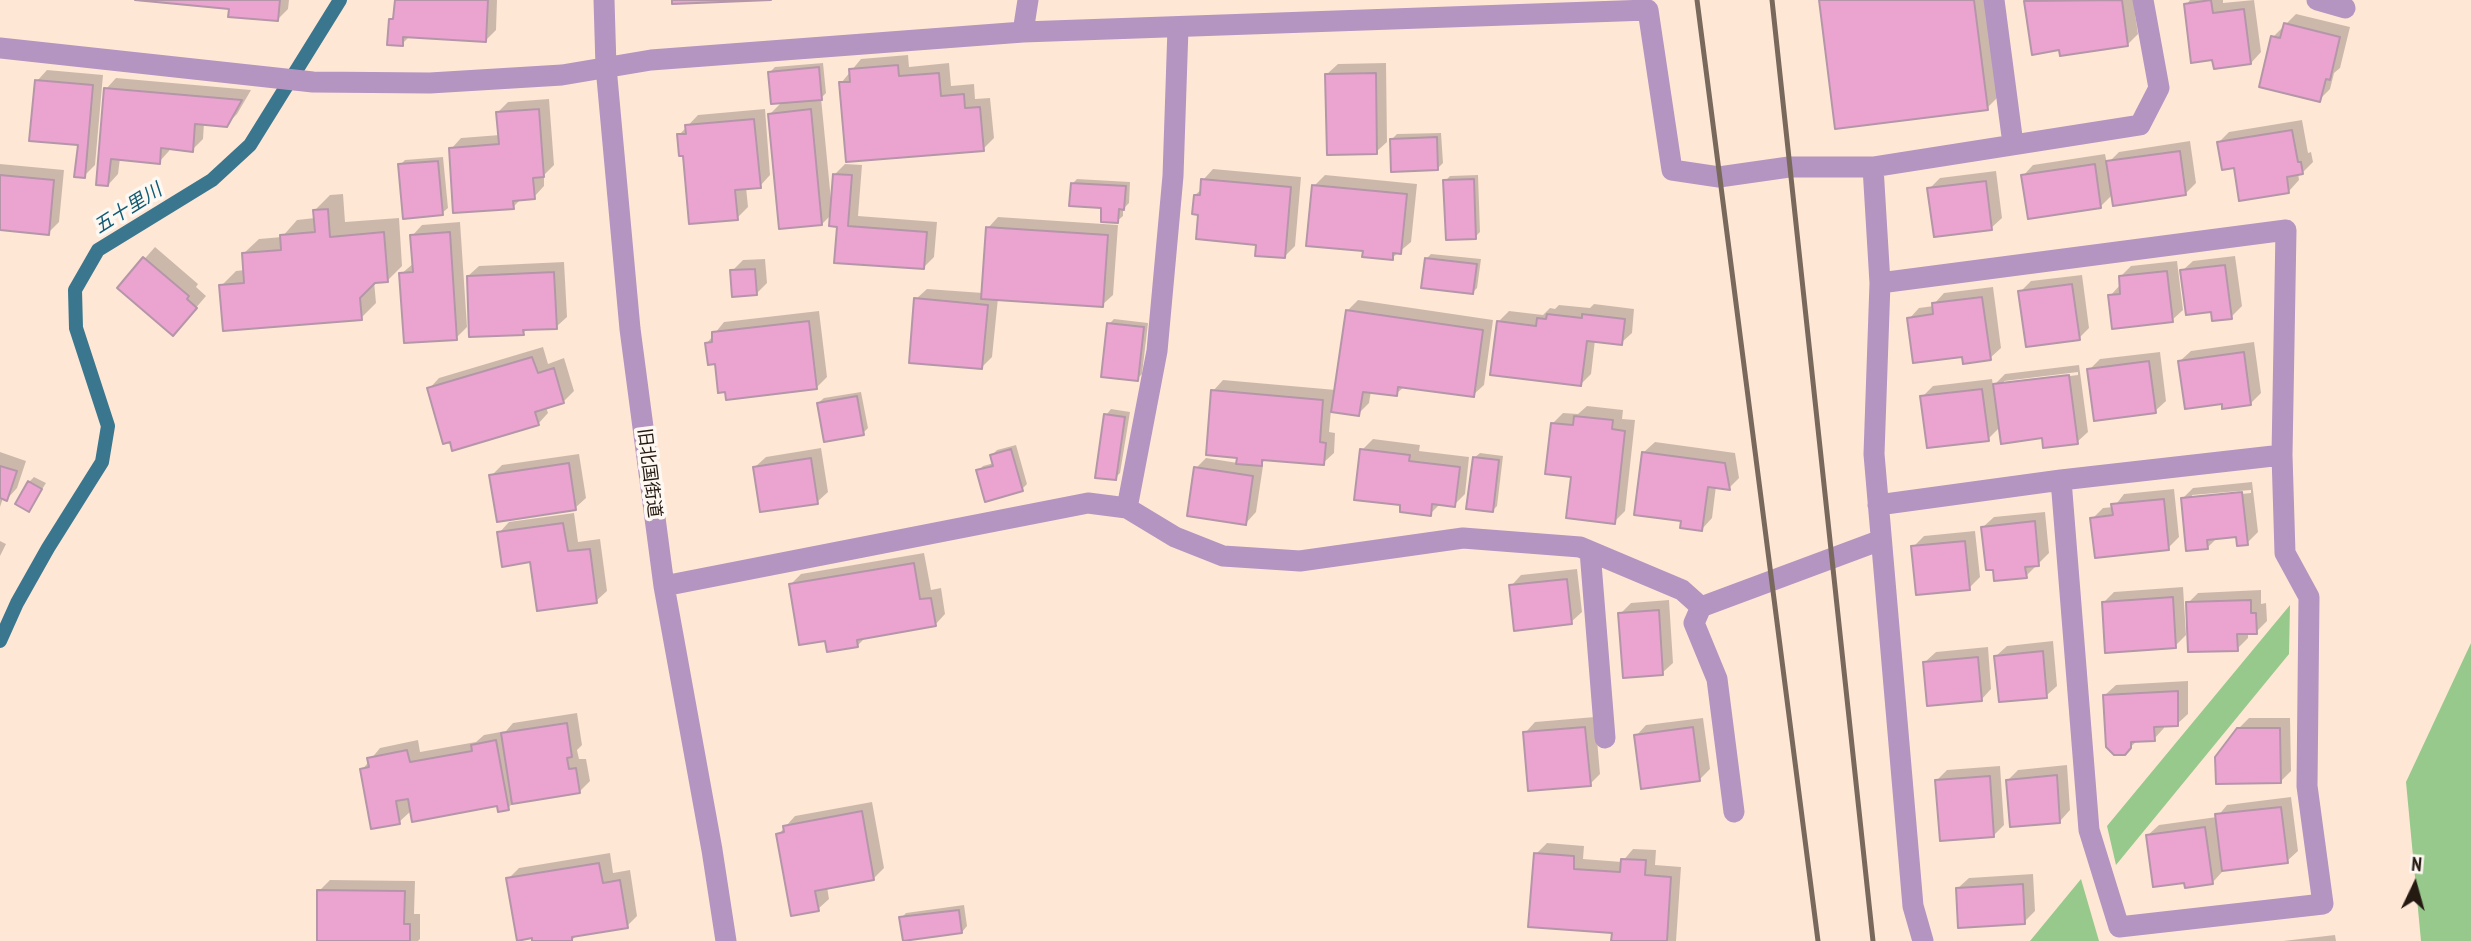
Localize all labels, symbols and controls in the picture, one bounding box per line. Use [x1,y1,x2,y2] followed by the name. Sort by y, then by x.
[90,179,166,239] water label: 五十里川
[633,427,665,519] street label: 旧北国街道
[2380,850,2450,920] north arrow
[2411,852,2423,876] text: N

